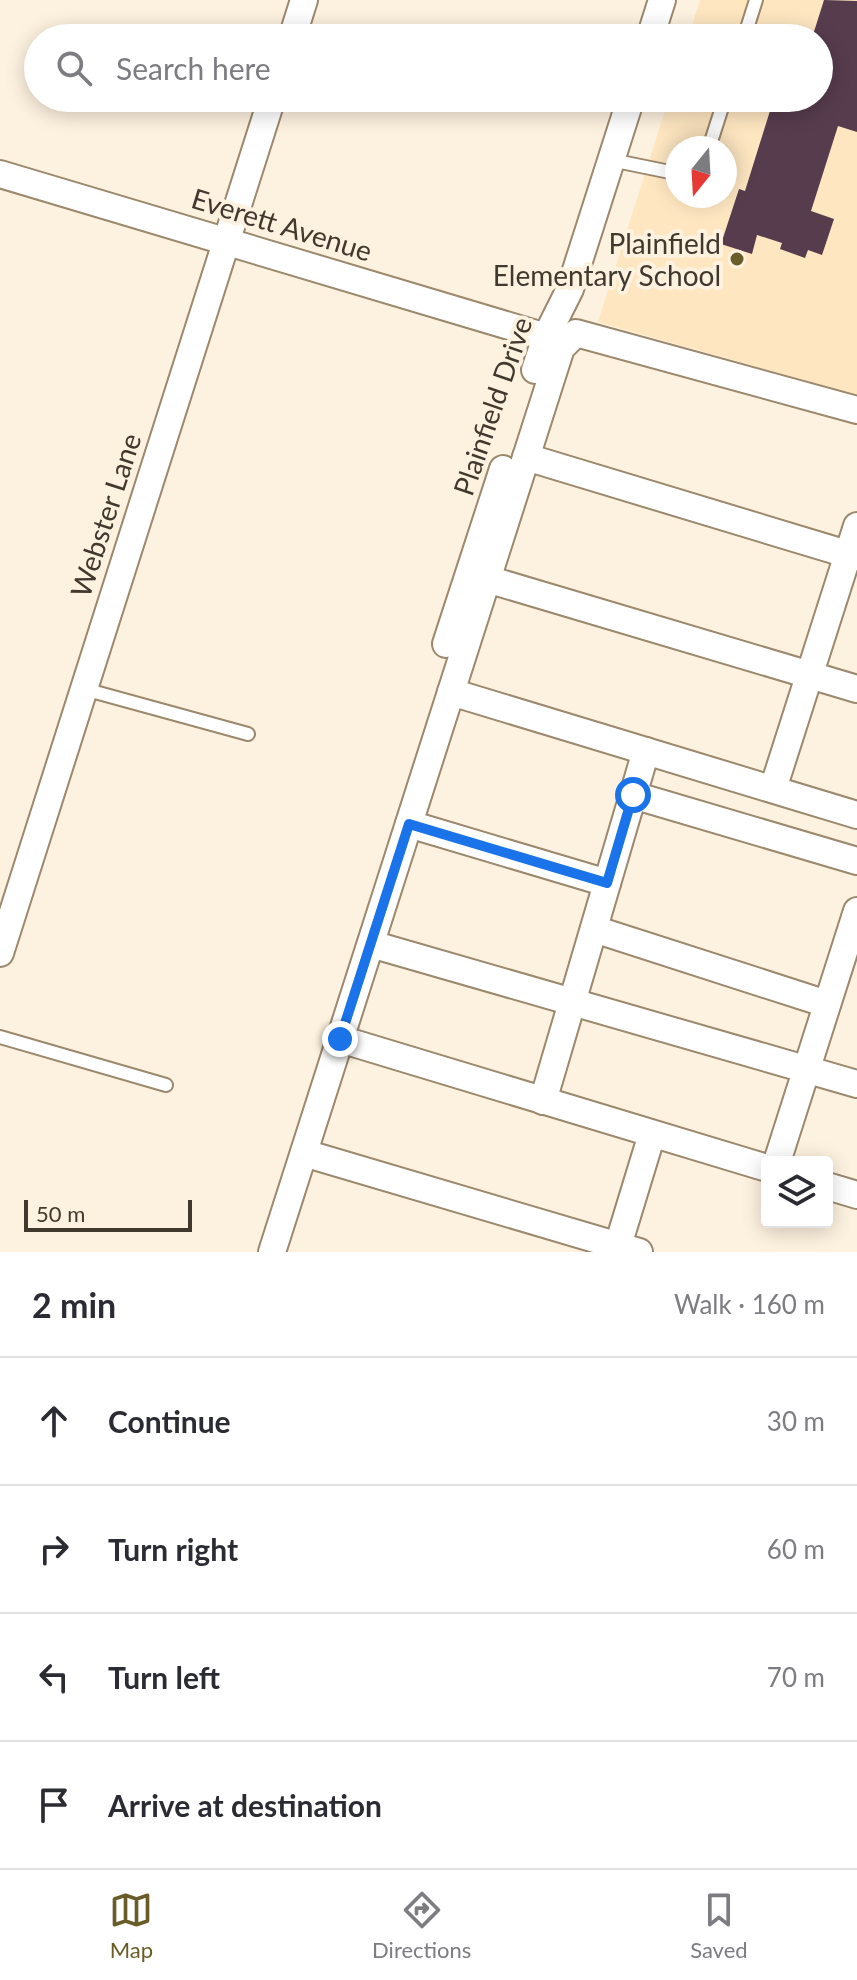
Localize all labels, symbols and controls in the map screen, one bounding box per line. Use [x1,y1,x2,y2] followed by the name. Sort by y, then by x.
[24,24,833,112] search box
[52,46,96,90] icon: search
[116,50,271,86] text: Search here
[665,136,737,208] north arrow
[188,180,376,268] street label: Everett Avenue
[493,226,721,292] place label: Plainfield Elementary School
[728,250,746,268] marker: Plainfield Elementary School
[446,312,538,500] street label: Plainfield Drive
[63,429,147,601] street label: Webster Lane
[615,777,651,813] route start
[322,1021,358,1057] route end
[761,1156,833,1228] map controls
[761,1156,833,1228] button: layers
[24,1196,192,1232] scale bar
[36,1200,85,1227] text: 50 m
[32,1284,116,1325] text: 2 min
[674,1288,825,1320] text: Walk · 160 m
[32,1399,76,1443] icon: ahead
[108,1403,231,1439] text: Continue
[767,1405,825,1437] text: 30 m
[32,1527,76,1571] icon: right
[108,1531,238,1567] text: Turn right
[767,1533,825,1565] text: 60 m
[32,1655,76,1699] icon: left
[108,1659,220,1695] text: Turn left
[767,1661,825,1693] text: 70 m
[32,1783,76,1827] icon: arrive
[108,1787,382,1823] text: Arrive at destination
[109,1888,153,1963] tab: Map
[372,1888,471,1963] tab: Directions
[690,1888,748,1963] tab: Saved

